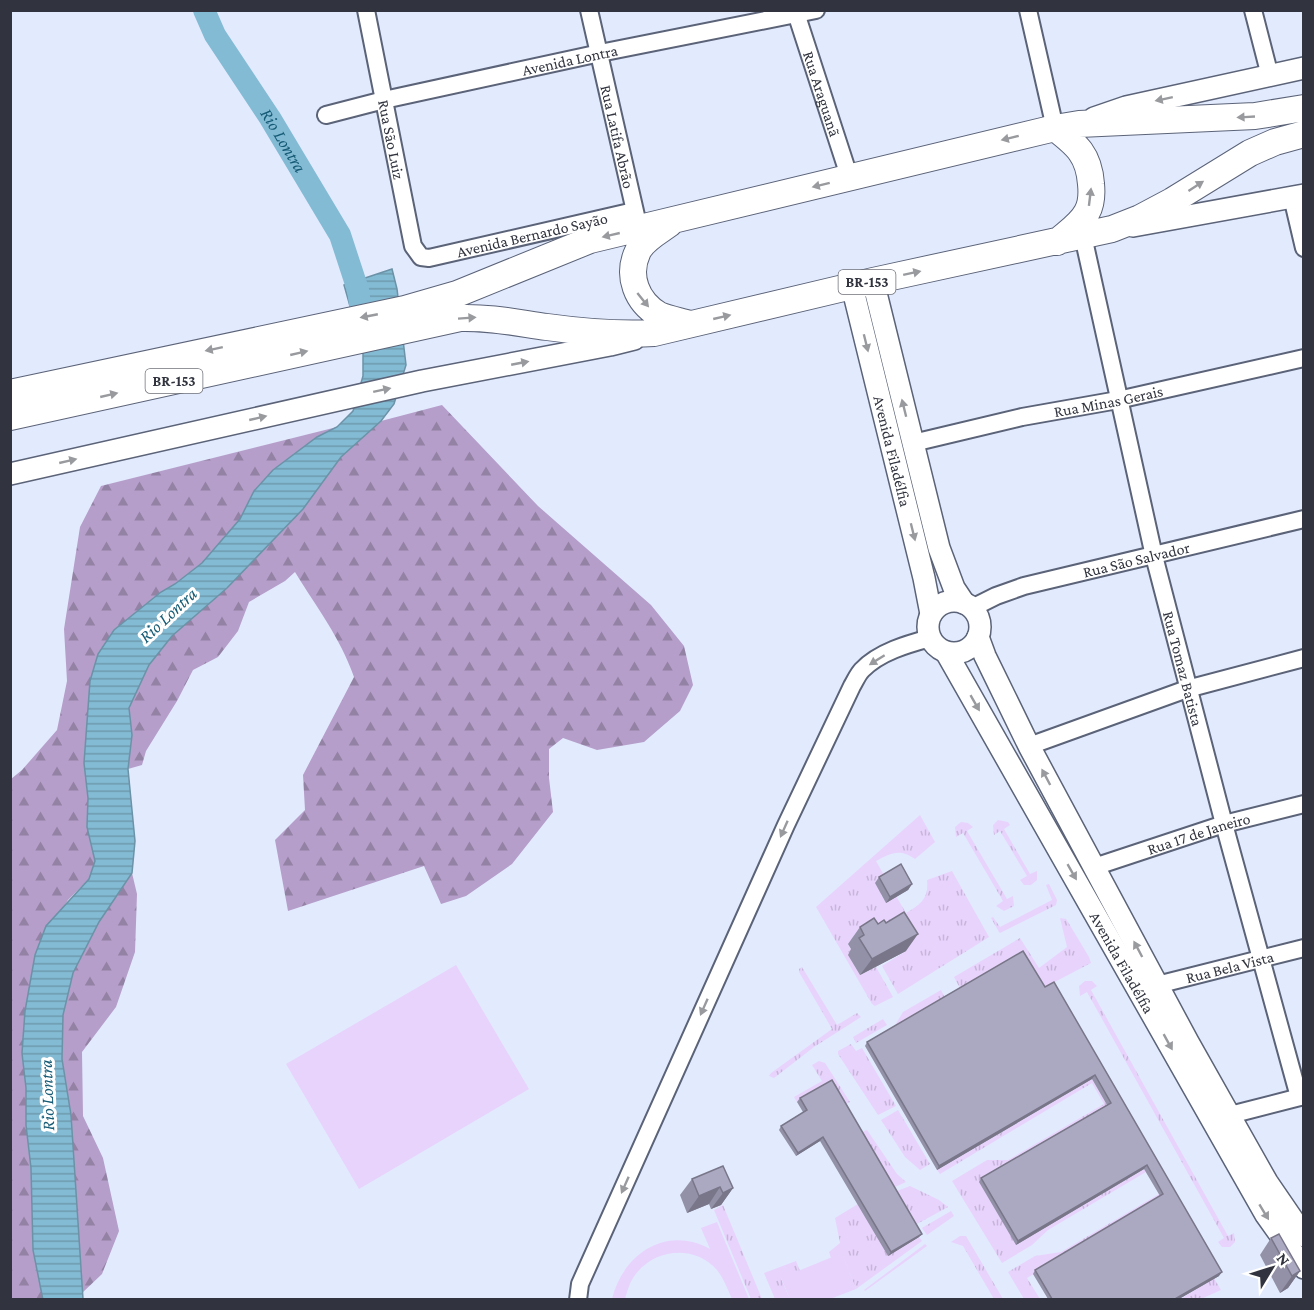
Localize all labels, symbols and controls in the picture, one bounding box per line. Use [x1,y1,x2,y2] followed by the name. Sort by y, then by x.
[520,41,620,78] street label: Avenida Lontra
[800,49,844,139] street label: Rua Araguanã
[598,83,638,190] street label: Rua Latifa Abrão
[1155,95,1174,104] one-way arrow
[376,98,408,181] street label: Rua São Luiz
[256,105,311,177] water label: Rio Lontra
[1236,112,1255,121] one-way arrow
[1001,134,1020,144] one-way arrow
[1188,180,1204,191] one-way arrow
[812,181,830,191] one-way arrow
[1085,187,1095,206] one-way arrow
[455,209,609,260] street label: Avenida Bernardo Sayão
[602,231,620,241] one-way arrow
[902,268,921,277] one-way arrow
[838,270,896,294] road number: BR-153
[637,292,650,308] one-way arrow
[712,311,731,321] one-way arrow
[359,312,378,321] one-way arrow
[457,313,476,323] one-way arrow
[861,334,871,352] one-way arrow
[204,345,223,354] one-way arrow
[290,347,308,357] one-way arrow
[511,358,530,367] one-way arrow
[146,369,202,393] road number: BR-153
[1053,382,1165,420] street label: Rua Minas Gerais
[373,385,392,394] one-way arrow
[99,390,118,400] one-way arrow
[871,394,915,509] street label: Avenida Filadélfia
[899,398,909,417] one-way arrow
[248,413,267,422] one-way arrow
[58,456,77,465] one-way arrow
[908,523,918,541] one-way arrow
[1081,538,1192,580] street label: Rua São Salvador
[135,583,201,647] water label: Rio Lontra
[1160,609,1207,728] street label: Rua Tomaz Batista
[869,654,885,666] one-way arrow
[970,695,980,712] one-way arrow
[1041,768,1051,785] one-way arrow
[1145,809,1252,857] street label: Rua 17 de Janeiro
[779,820,788,838] one-way arrow
[1067,864,1077,881] one-way arrow
[1087,909,1158,1017] street label: Avenida Filadélfia
[1133,940,1143,957] one-way arrow
[1184,947,1276,986] street label: Rua Bela Vista
[699,998,709,1016] one-way arrow
[1163,1034,1173,1051] one-way arrow
[36,1059,58,1131] water label: Rio Lontra
[619,1176,629,1194] one-way arrow
[1258,1203,1269,1220] one-way arrow
[1242,1238,1302,1298] north arrow
[1273,1250,1294,1269] text: N

